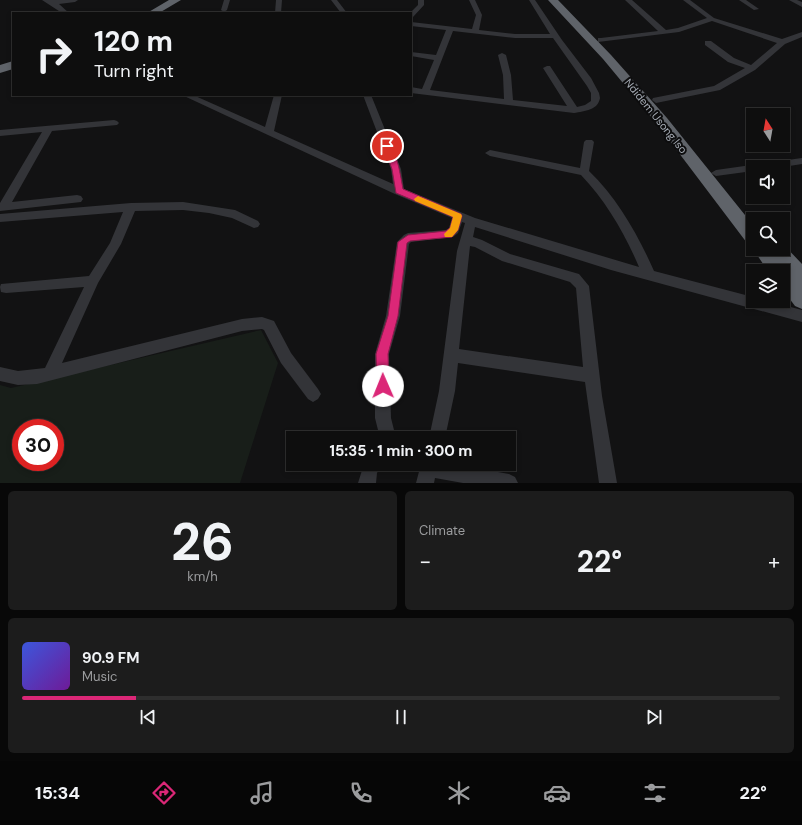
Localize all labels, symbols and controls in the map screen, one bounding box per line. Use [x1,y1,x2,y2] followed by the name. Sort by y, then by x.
[94,23,173,60] text: 120 m
[28,28,80,80] icon: right
[94,59,174,83] text: Turn right
[622,76,690,156] street label: Ndidem Usong Iso
[746,108,790,152] north arrow
[746,108,790,308] map controls
[370,129,404,163] pin
[376,135,398,157] icon: arrive
[746,160,790,204] button: sound
[746,212,790,256] button: search
[746,264,790,308] button: layers
[362,365,404,407] position arrow
[12,419,64,471] speed limit sign: 30
[330,441,472,461] text: 15:35 · 1 min · 300 m
[171,508,234,576] text: 26
[419,522,465,539] text: Climate
[577,542,622,581] text: 22°
[419,547,431,576] text: −
[768,547,780,576] text: +
[187,568,218,585] text: km/h
[82,648,140,668] text: 90.9 FM
[82,668,117,685] text: Music
[137,706,159,728] icon: previous
[390,706,412,728] icon: pause
[643,706,665,728] icon: next
[150,779,178,807] icon: directions
[248,779,276,807] icon: music
[347,779,375,807] icon: phone
[445,779,473,807] icon: climate
[543,779,571,807] icon: car
[641,779,669,807] icon: filters
[35,781,80,805] text: 15:34
[740,781,767,805] text: 22°

